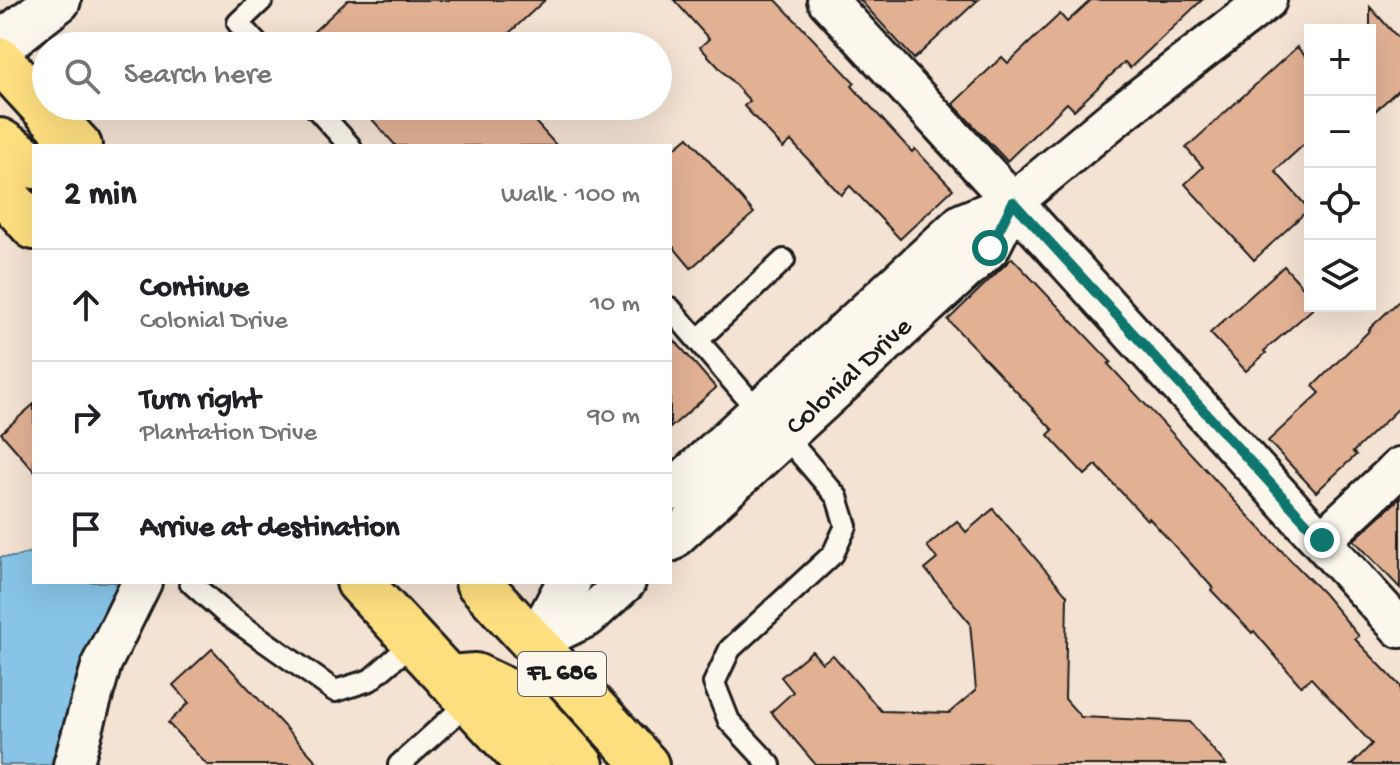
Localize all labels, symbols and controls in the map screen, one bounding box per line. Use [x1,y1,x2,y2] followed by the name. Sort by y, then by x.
[1304,24,1376,312] map controls
[1304,24,1376,96] button: +
[32,32,672,120] search box
[60,54,104,98] icon: search
[124,59,272,94] text: Search here
[1304,96,1376,168] button: −
[1304,168,1376,240] button: locate
[64,176,136,216] text: 2 min
[501,181,640,212] text: Walk · 100 m
[972,230,1008,266] route start
[1304,240,1376,312] button: layers
[140,272,249,307] text: Continue
[64,283,108,327] icon: ahead
[590,290,640,321] text: 10 m
[140,307,288,338] text: Colonial Drive
[780,311,920,443] street label: Colonial Drive
[140,384,260,419] text: Turn right
[64,395,108,439] icon: right
[588,402,640,433] text: 90 m
[140,419,317,450] text: Plantation Drive
[64,507,108,551] icon: arrive
[140,512,400,547] text: Arrive at destination
[1304,522,1340,558] route end
[518,652,606,696] road number: FL 686

